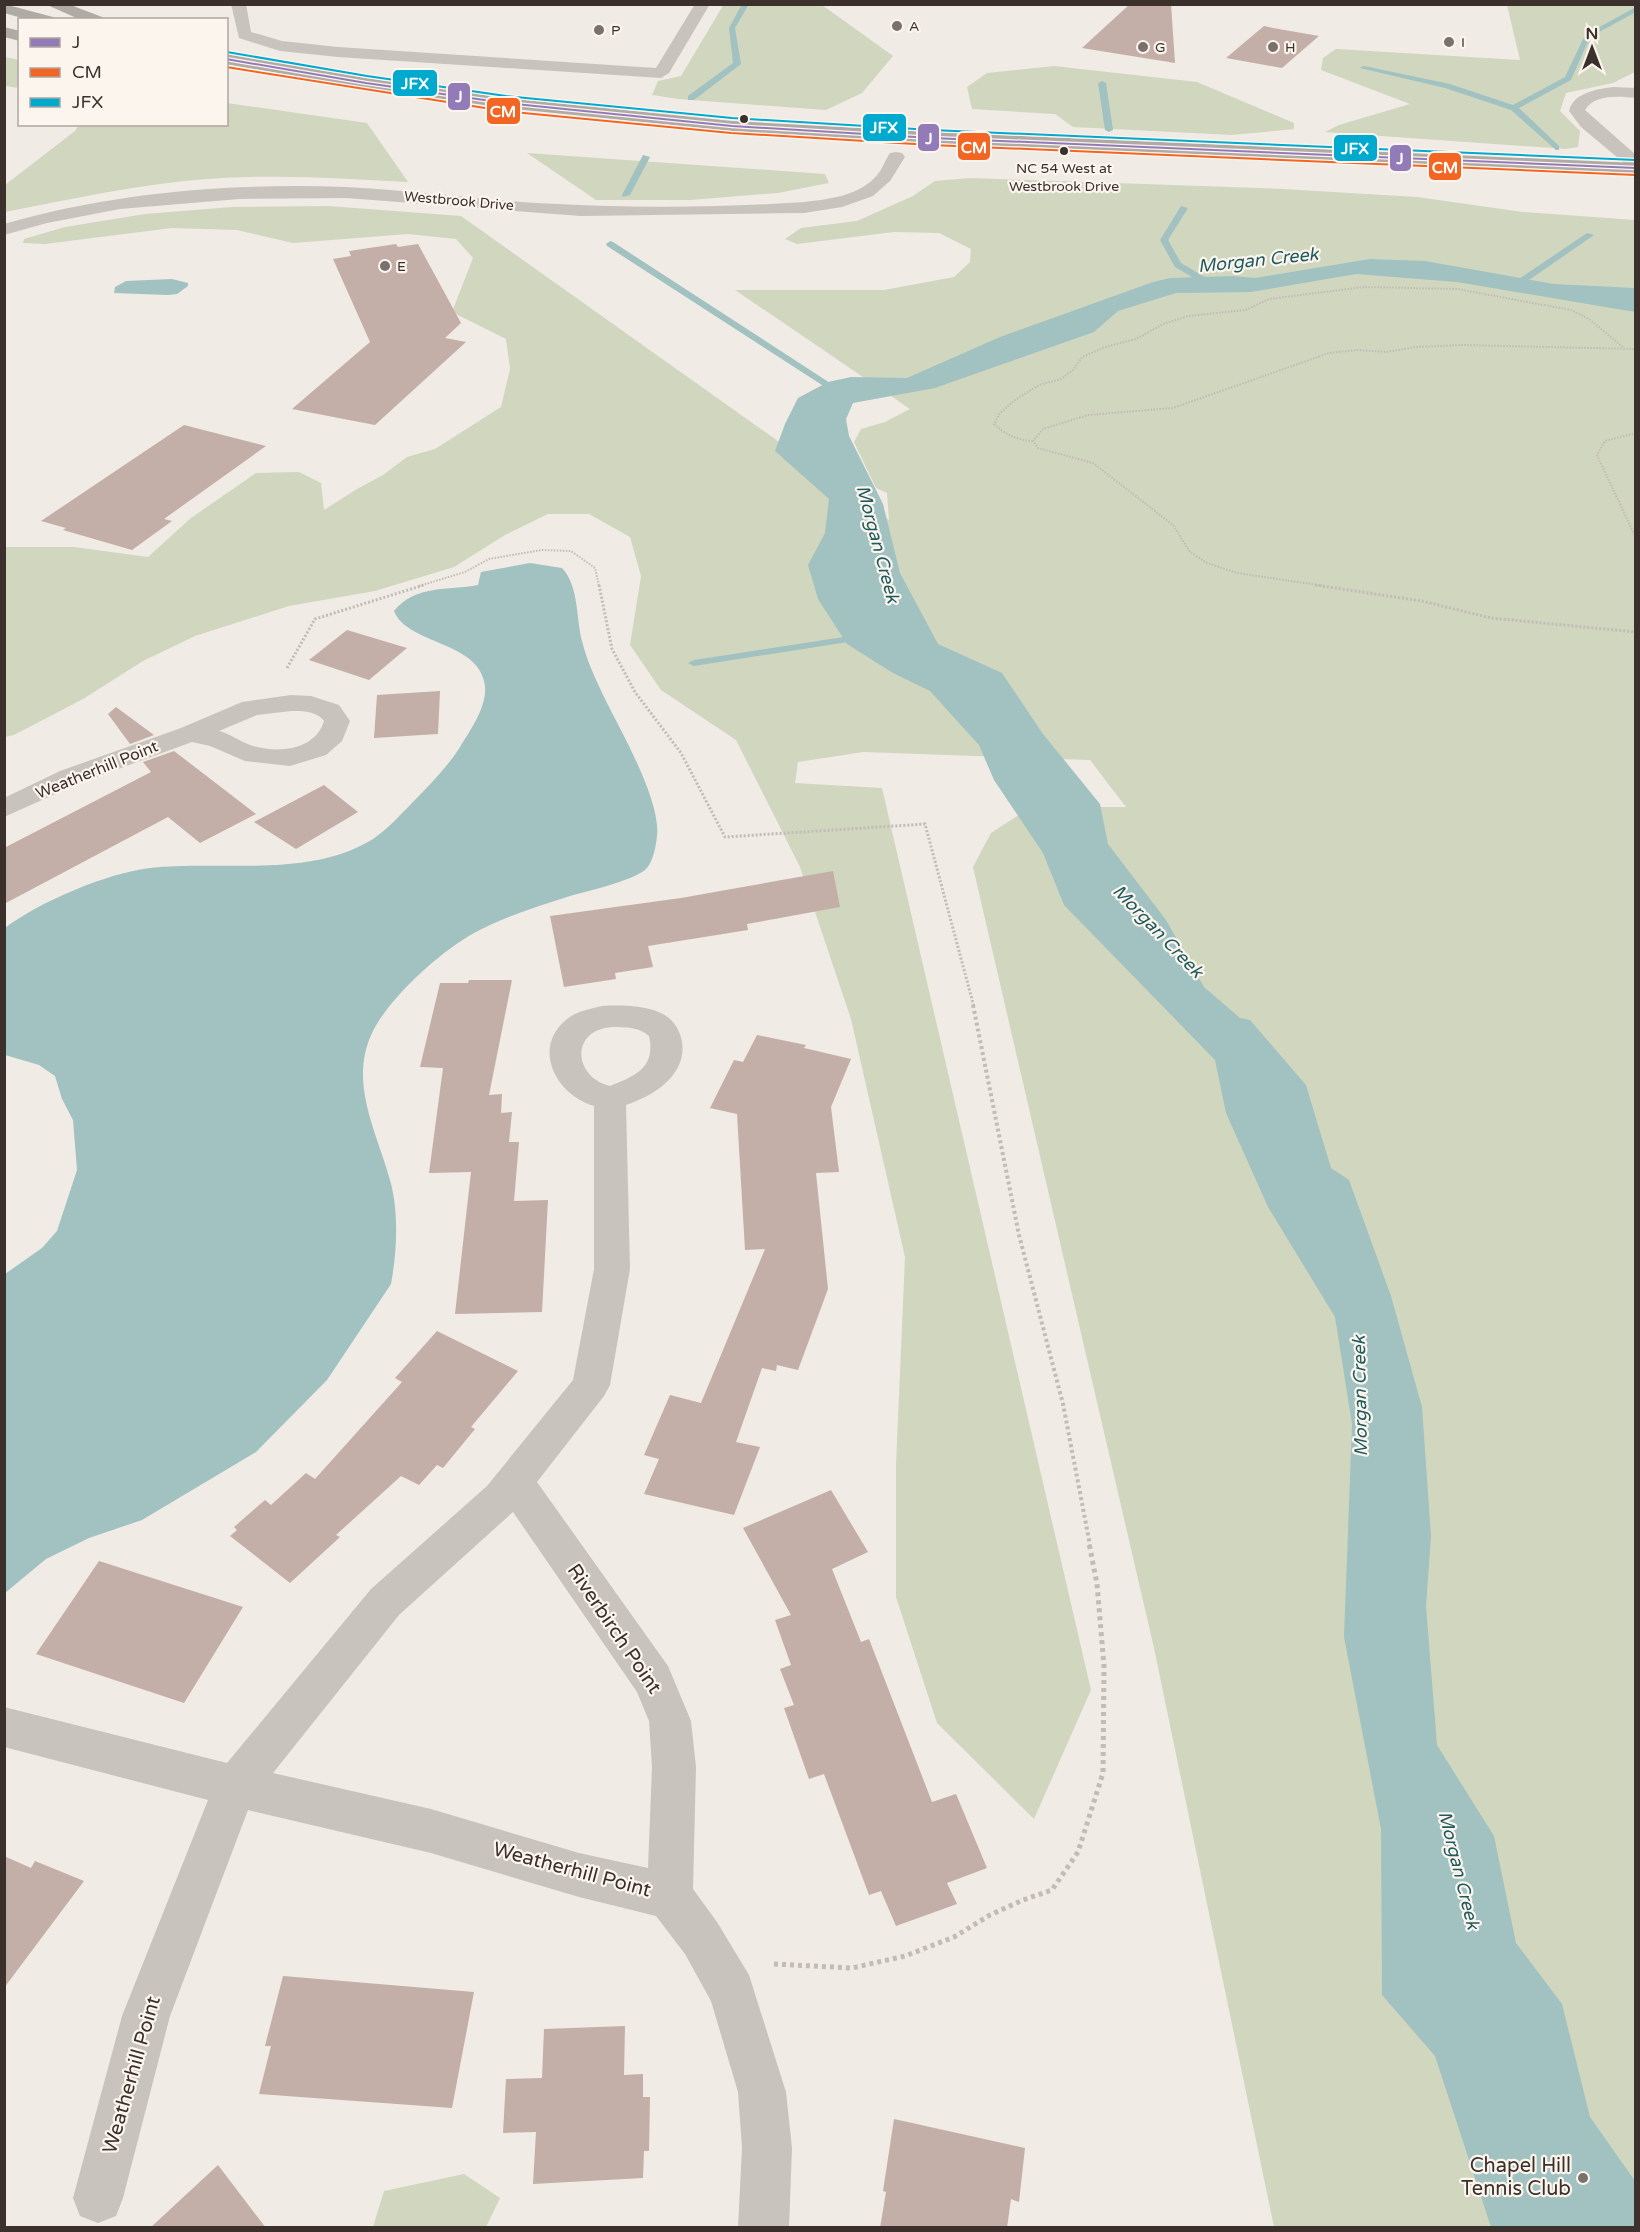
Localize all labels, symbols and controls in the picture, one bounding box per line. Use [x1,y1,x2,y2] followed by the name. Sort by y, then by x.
[18,18,228,126] legend
[909,18,919,35] place label: A
[1562,18,1622,78] north arrow
[890,19,904,33] marker: A
[611,22,620,39] place label: P
[592,23,606,37] marker: P
[1586,24,1598,44] text: N
[72,31,80,53] text: J
[1461,34,1465,51] place label: I
[1442,35,1456,49] marker: I
[1155,39,1166,56] place label: G
[1285,39,1296,56] place label: H
[1136,40,1150,54] marker: G
[1266,40,1280,54] marker: H
[72,61,102,83] text: CM
[392,69,438,97] line badge: JFX
[400,74,429,94] text: JFX
[447,82,471,111] line badge: J
[454,87,463,107] text: J
[72,91,103,113] text: JFX
[486,97,521,125] line badge: CM
[490,102,516,122] text: CM
[738,113,750,125] unlabelled marker
[862,113,907,142] line badge: JFX
[869,118,898,138] text: JFX
[917,123,940,152] line badge: J
[924,129,933,149] text: J
[957,132,991,161] line badge: CM
[1333,134,1378,162] line badge: JFX
[961,138,987,158] text: CM
[1340,139,1369,159] text: JFX
[1389,144,1412,172] line badge: J
[1058,145,1070,157] marker: NC 54 West at Westbrook Drive
[1395,149,1404,169] text: J
[1428,152,1462,181] line badge: CM
[1432,158,1458,178] text: CM
[1009,160,1119,195] place label: NC 54 West at Westbrook Drive
[403,188,515,214] street label: Westbrook Drive
[1197,243,1321,277] water label: Morgan Creek
[397,258,406,275] place label: E
[378,259,392,273] marker: E
[852,483,905,606] water label: Morgan Creek
[33,736,161,804] street label: Weatherhill Point
[1108,880,1209,983] water label: Morgan Creek
[1348,1334,1372,1457] water label: Morgan Creek
[562,1559,667,1699] street label: Riverbirch Point
[1434,1809,1485,1933] water label: Morgan Creek
[490,1837,654,1903] street label: Weatherhill Point
[98,1993,166,2156] street label: Weatherhill Point
[1461,2154,1571,2201] place label: Chapel Hill Tennis Club
[1576,2171,1590,2185] marker: Chapel Hill Tennis Club

